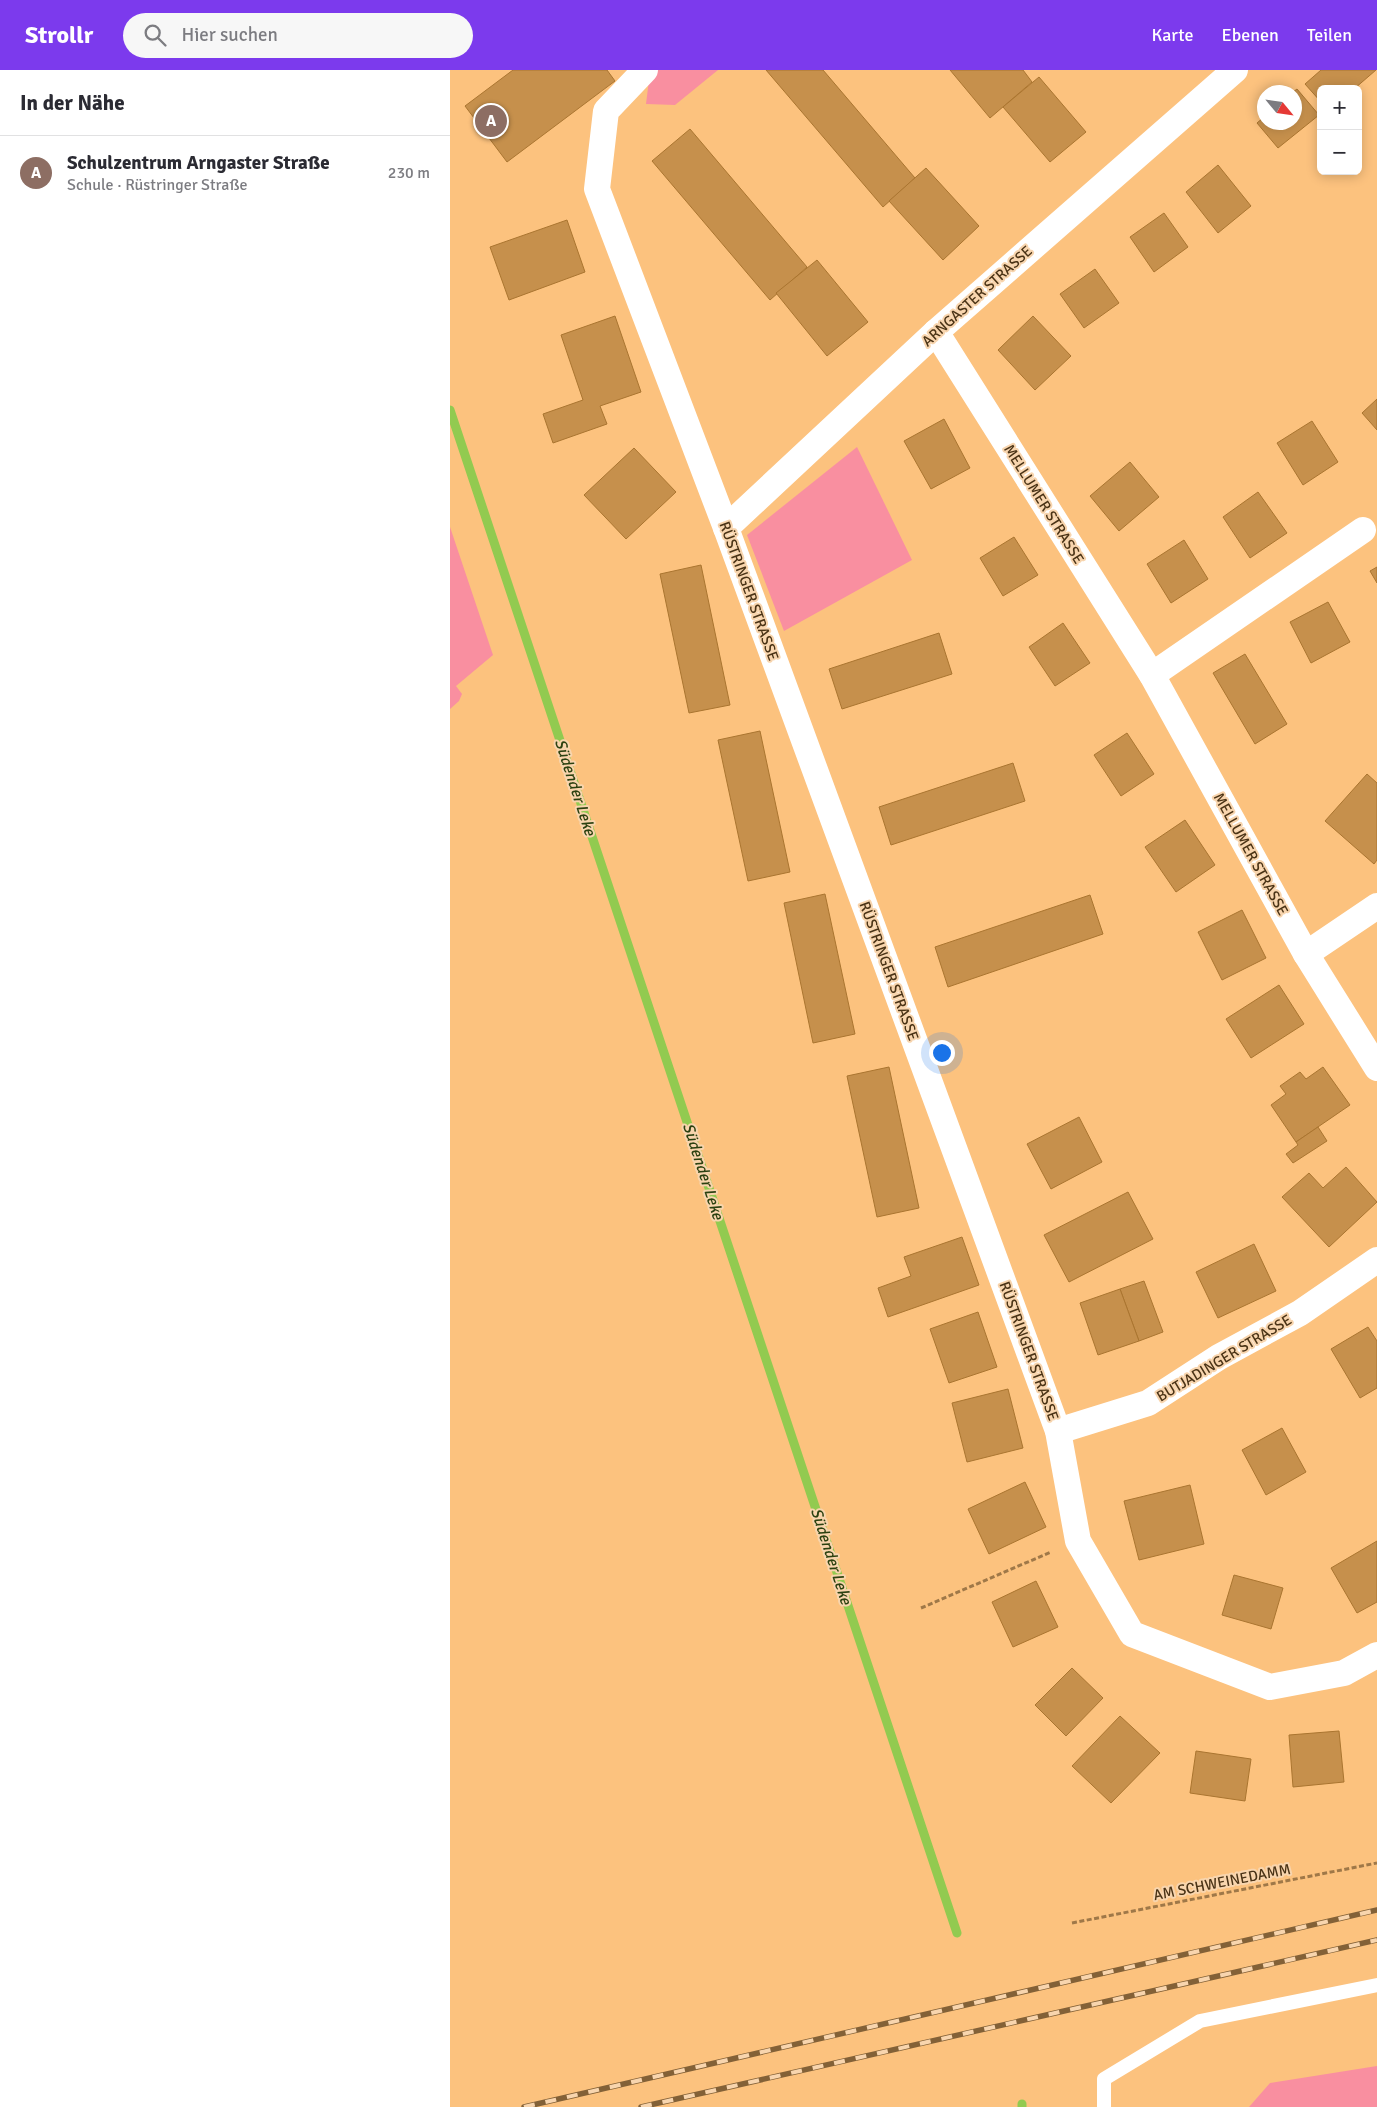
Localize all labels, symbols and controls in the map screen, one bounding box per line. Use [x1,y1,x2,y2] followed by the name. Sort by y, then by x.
[123,13,473,58] search box
[25,20,93,50] text: Strollr
[141,21,169,49] icon: search
[181,23,278,47] text: Hier suchen
[1151,24,1193,46] text: Karte
[1221,24,1279,46] text: Ebenen
[1307,24,1352,46] text: Teilen
[1257,85,1302,130] north arrow
[1317,85,1362,175] map controls
[1317,85,1362,130] button: +
[20,90,125,116] text: In der Nähe
[475,102,507,140] pin: A
[1317,130,1362,175] button: −
[67,151,330,175] text: Schulzentrum Arngaster Straße
[31,163,41,183] text: A
[388,163,430,183] text: 230 m
[67,175,247,195] text: Schule · Rüstringer Straße
[918,242,1036,350] street label: ARNGASTER STRASSE
[1000,441,1088,567] street label: MELLUMER STRASSE
[715,519,783,663] street label: RÜSTRINGER STRASSE
[550,736,600,839] water label: Südender Leke
[1210,790,1292,918] street label: MELLUMER STRASSE
[855,899,923,1043] street label: RÜSTRINGER STRASSE
[929,1040,955,1066] your location
[678,1120,728,1223] water label: Südender Leke
[995,1279,1063,1423] street label: RÜSTRINGER STRASSE
[1153,1311,1295,1405] street label: BUTJADINGER STRASSE
[806,1505,856,1608] water label: Südender Leke
[1152,1860,1292,1904] street label: AM SCHWEINEDAMM

